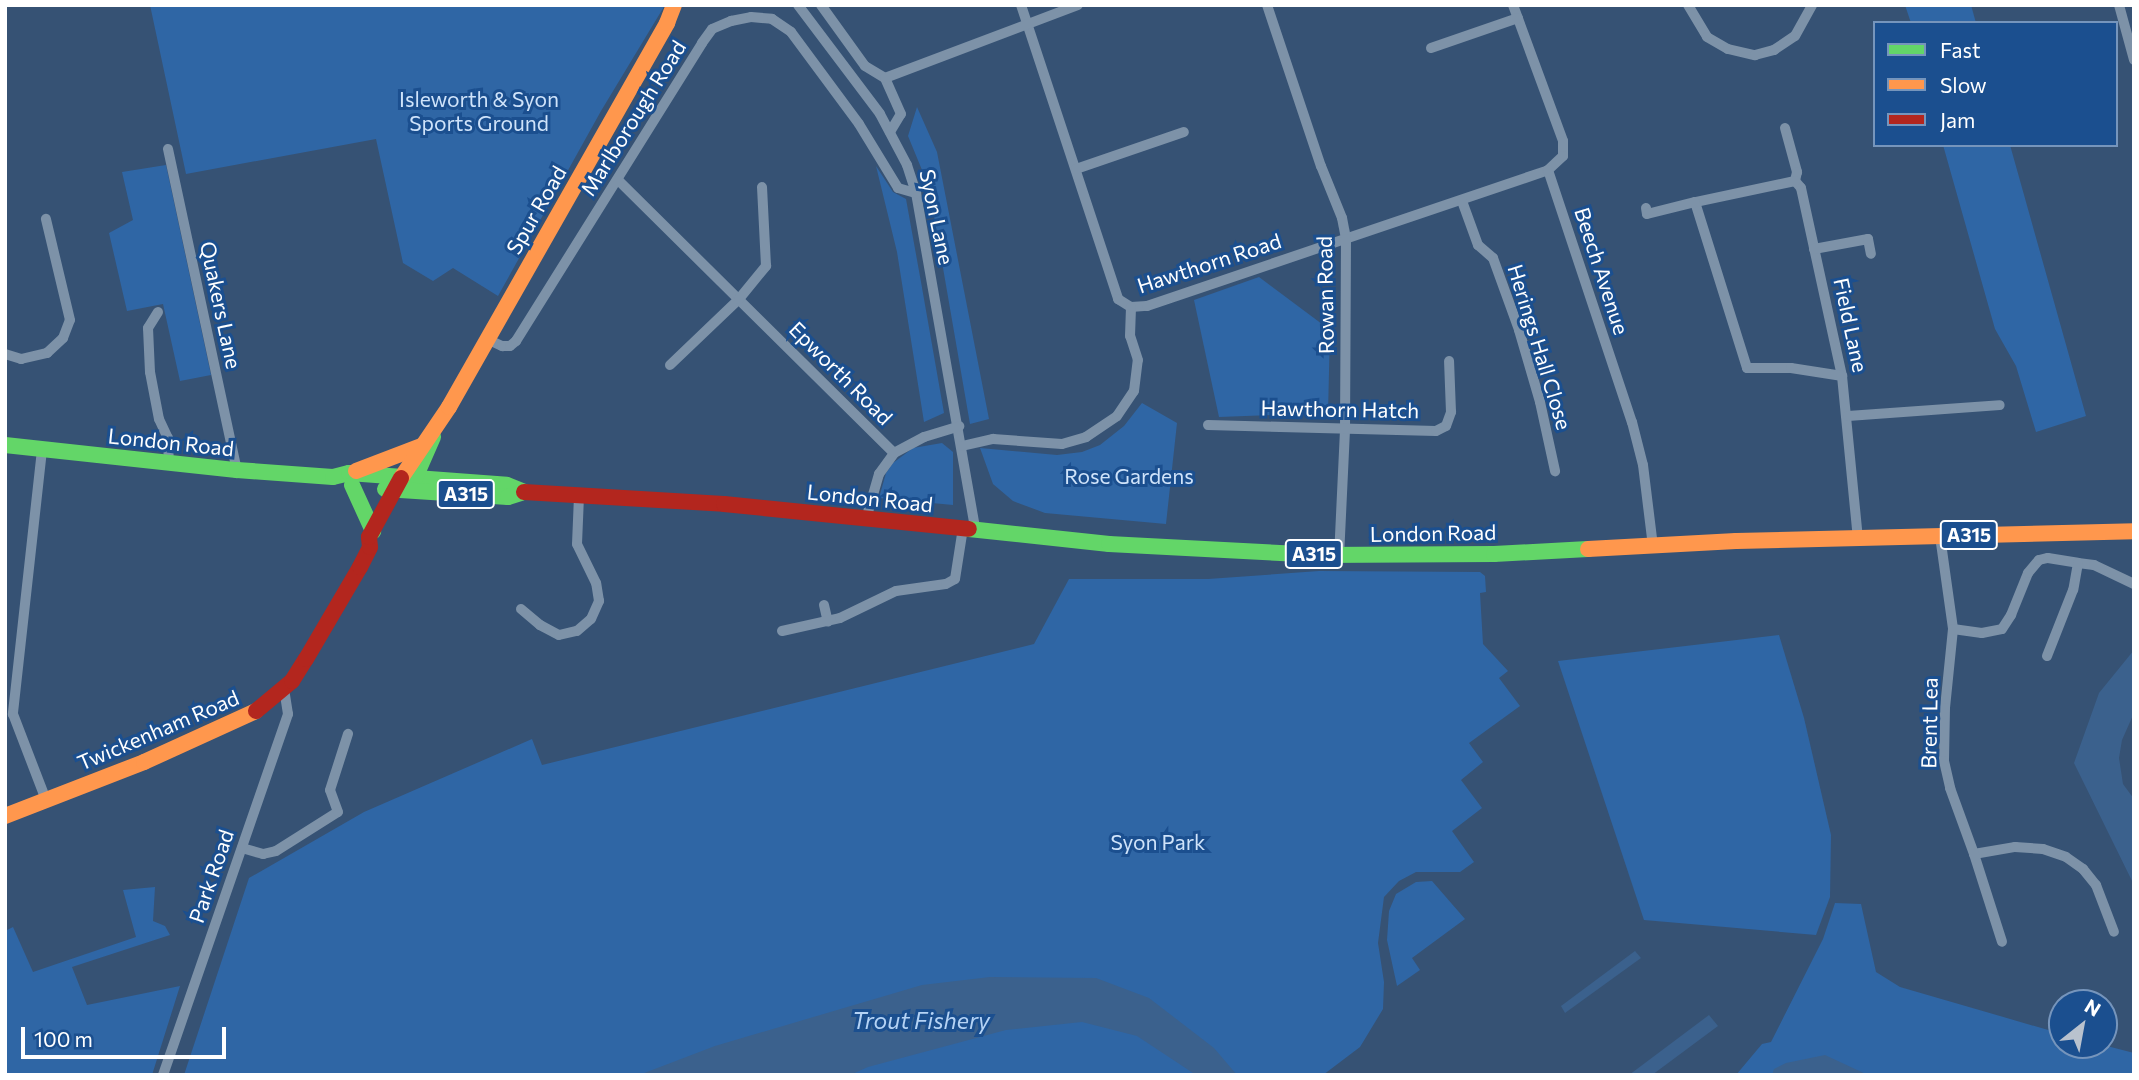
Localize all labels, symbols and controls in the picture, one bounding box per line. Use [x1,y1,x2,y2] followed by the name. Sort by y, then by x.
[1873,21,2118,147] legend
[575,36,691,200] street label: Marlborough Road
[1940,37,1981,62] text: Fast
[1940,72,1987,97] text: Slow
[399,86,559,136] park label: Isleworth & Syon Sports Ground
[1940,107,1975,132] text: Jam
[501,161,571,259] street label: Spur Road
[915,167,959,267] street label: Syon Lane
[1570,204,1634,338] street label: Beech Avenue
[1134,228,1284,298] street label: Hawthorn Road
[1311,236,1339,354] street label: Rowan Road
[195,239,247,371] street label: Quakers Lane
[1503,261,1577,433] street label: Herings Hall Close
[1829,275,1873,375] street label: Field Lane
[784,316,898,430] street label: Epworth Road
[1261,395,1419,423] street label: Hawthorn Hatch
[107,423,235,461] street label: London Road
[1064,463,1194,489] park label: Rose Gardens
[436,478,496,509] road number: A315
[806,479,934,517] street label: London Road
[1370,519,1496,547] street label: London Road
[1939,520,1999,550] road number: A315
[1284,538,1344,569] road number: A315
[1916,677,1942,769] street label: Brent Lea
[73,685,243,775] street label: Twickenham Road
[183,826,239,926] street label: Park Road
[1111,829,1205,855] park label: Syon Park
[2048,989,2118,1059] north arrow
[2081,994,2105,1021] text: N
[852,1006,990,1034] water label: Trout Fishery
[24,1014,229,1058] scale bar
[34,1026,93,1051] text: 100 m

